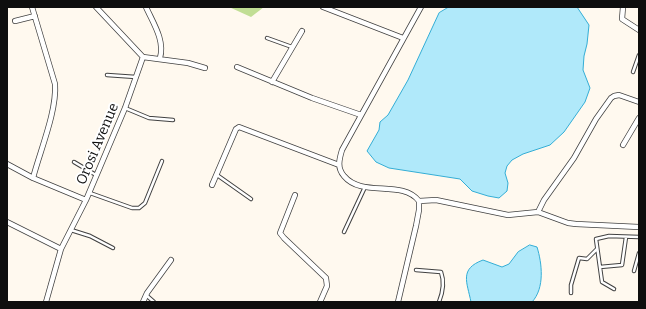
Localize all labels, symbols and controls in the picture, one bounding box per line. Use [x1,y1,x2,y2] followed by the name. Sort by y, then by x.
[73,101,123,187] street label: Orosi Avenue

